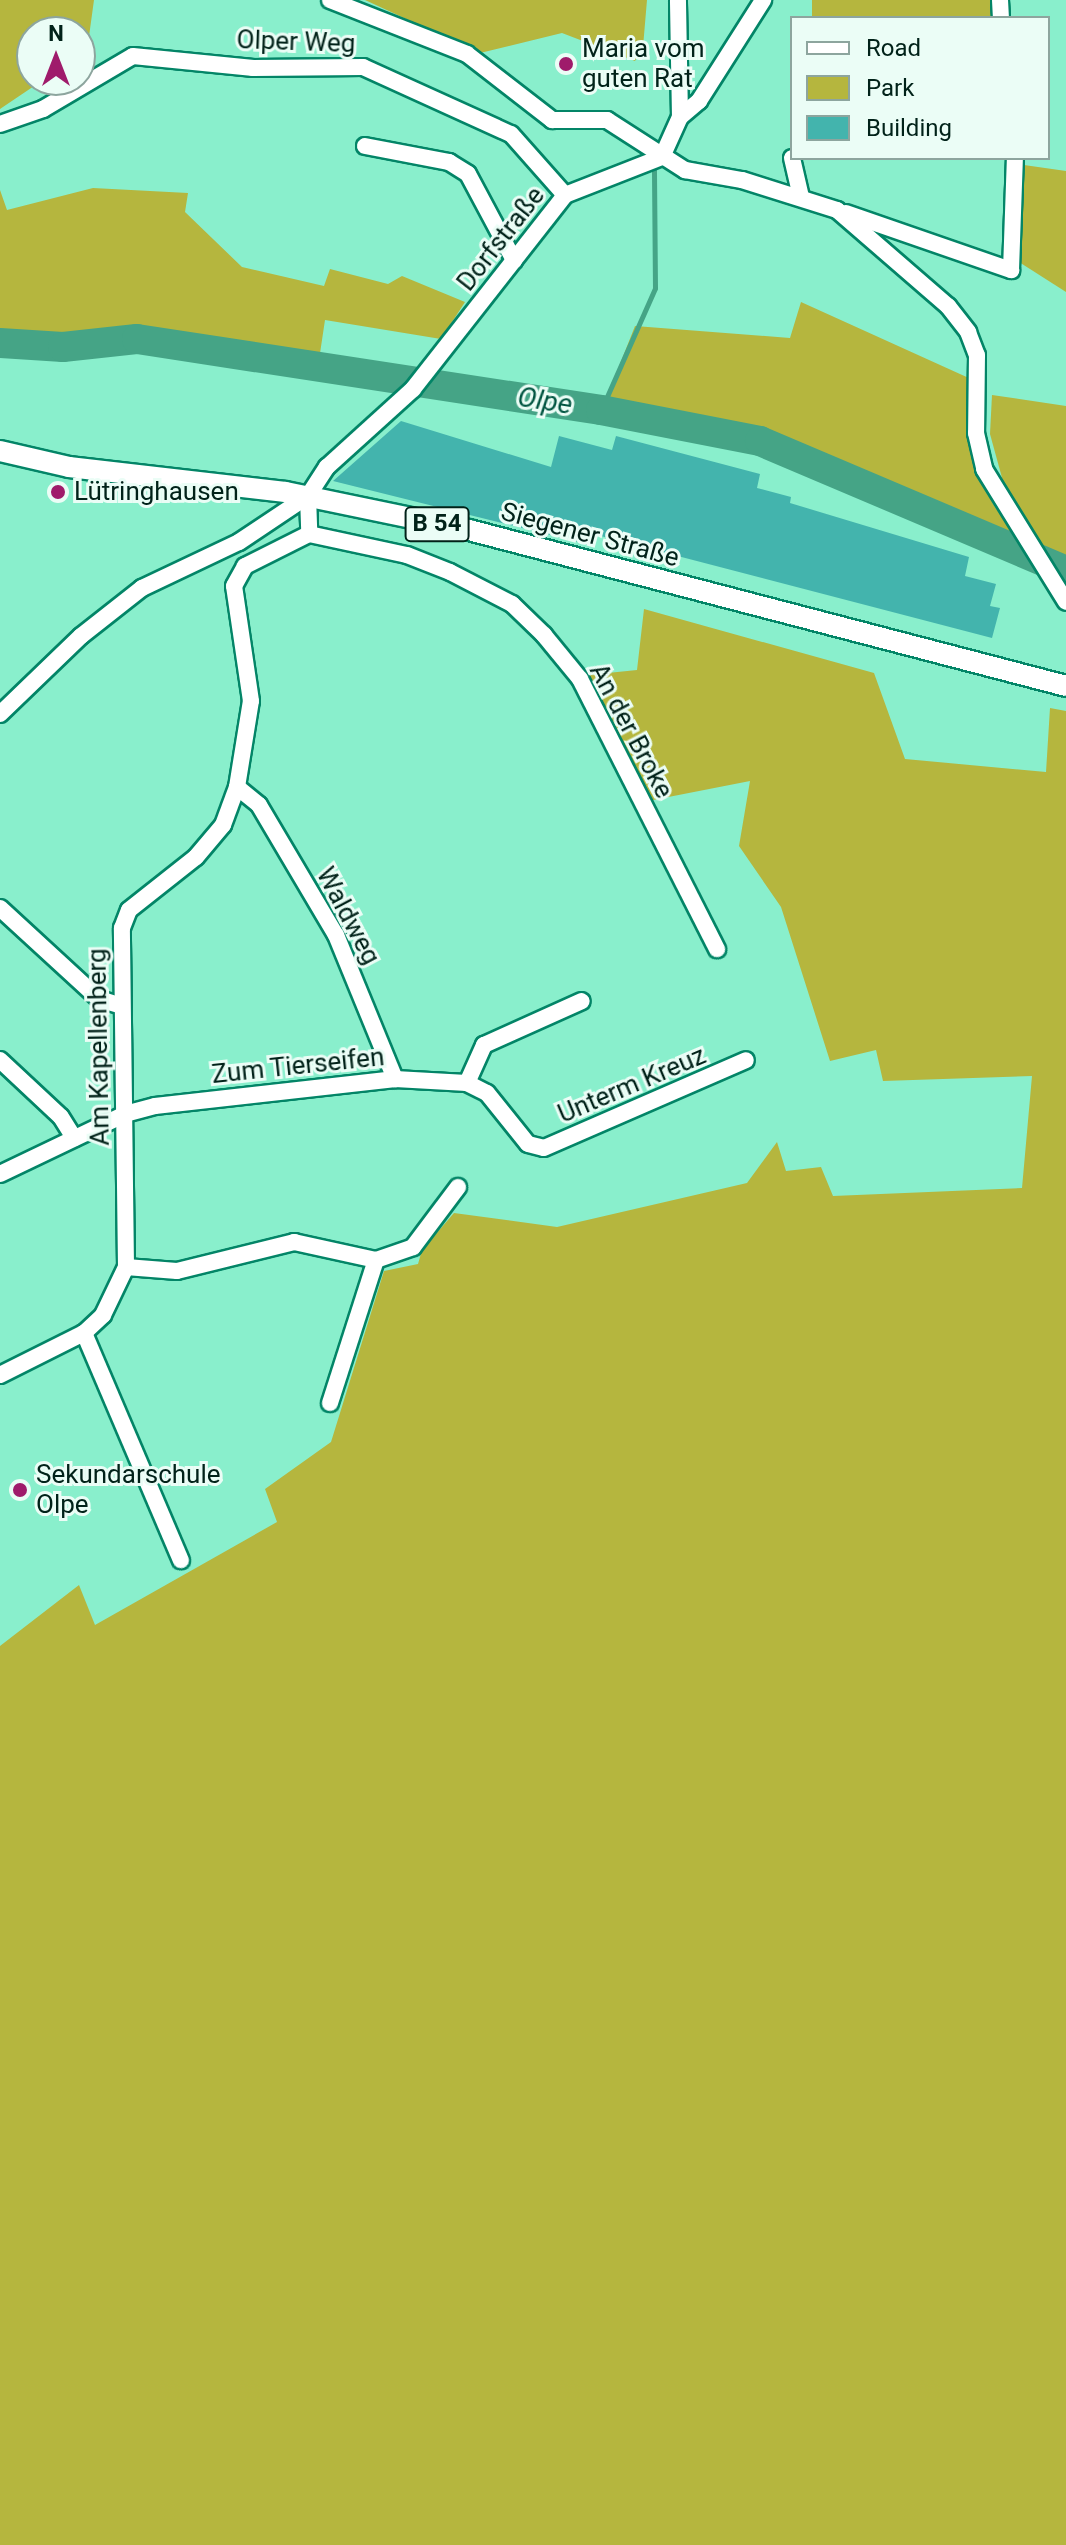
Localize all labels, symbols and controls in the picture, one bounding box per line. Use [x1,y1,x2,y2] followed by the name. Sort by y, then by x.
[16,16,96,96] north arrow
[790,16,1050,160] legend
[48,21,64,46] text: N
[236,24,356,60] street label: Olper Weg
[582,33,705,94] place label: Maria vom guten Rat
[866,34,921,62] text: Road
[557,55,575,73] marker: Maria vom guten Rat
[866,74,914,102] text: Park
[866,114,952,142] text: Building
[451,181,551,297] street label: Dorfstraße
[515,380,575,422] water label: Olpe
[74,476,239,508] place label: Lütringhausen
[49,483,67,501] marker: Lütringhausen
[498,496,682,574] street label: Siegener Straße
[403,504,471,544] road number: B 54
[583,658,679,804] street label: An der Broke
[309,862,387,970] street label: Waldweg
[82,948,116,1146] street label: Am Kapellenberg
[553,1040,711,1130] street label: Unterm Kreuz
[210,1041,386,1091] street label: Zum Tierseifen
[36,1459,221,1520] place label: Sekundarschule Olpe
[11,1481,29,1499] marker: Sekundarschule Olpe

